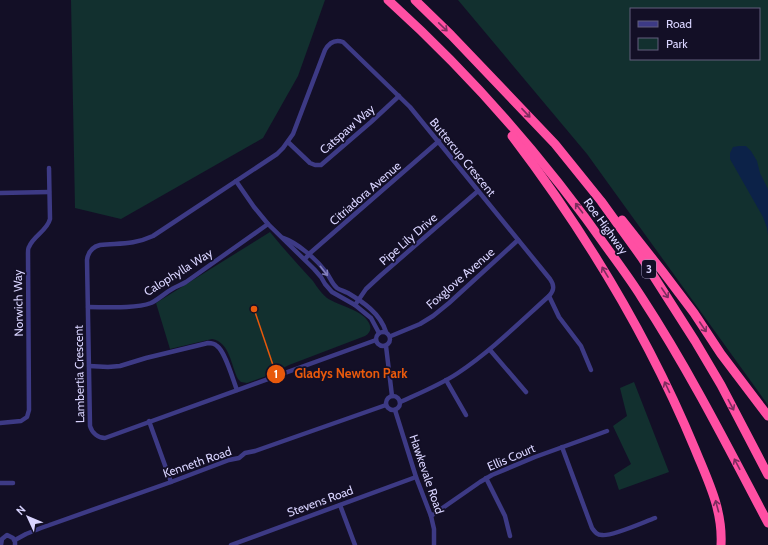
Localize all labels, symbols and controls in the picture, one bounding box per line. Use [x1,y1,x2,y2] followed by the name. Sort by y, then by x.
[630,8,760,60] legend
[666,16,692,31] text: Road
[438,22,448,32] one-way arrow
[666,36,688,51] text: Park
[316,101,378,157] street label: Catspaw Way
[521,108,530,118] one-way arrow
[427,115,499,199] street label: Buttercup Crescent
[326,158,404,228] street label: Citriadora Avenue
[581,195,631,257] street label: Roe Highway
[574,203,583,214] one-way arrow
[376,210,440,268] street label: Pipe Lily Drive
[423,244,497,312] street label: Foxglove Avenue
[141,245,215,299] street label: Calophylla Way
[642,260,656,278] road number: 3
[320,265,328,276] one-way arrow
[601,267,609,278] one-way arrow
[10,269,26,337] street label: Norwich Way
[661,287,669,298] one-way arrow
[699,321,707,332] one-way arrow
[71,325,87,423] street label: Lambertia Crescent
[266,361,415,386] callout: Gladys Newton Park
[295,365,408,381] text: Gladys Newton Park
[274,366,278,381] text: 1
[663,381,670,393] one-way arrow
[728,399,735,411] one-way arrow
[406,432,448,516] street label: Hawkevale Road
[485,440,537,474] street label: Ellis Court
[161,443,233,481] street label: Kenneth Road
[733,458,740,470] one-way arrow
[285,482,355,520] street label: Stevens Road
[8,497,48,537] north arrow
[713,500,720,513] one-way arrow
[13,502,29,518] text: N

